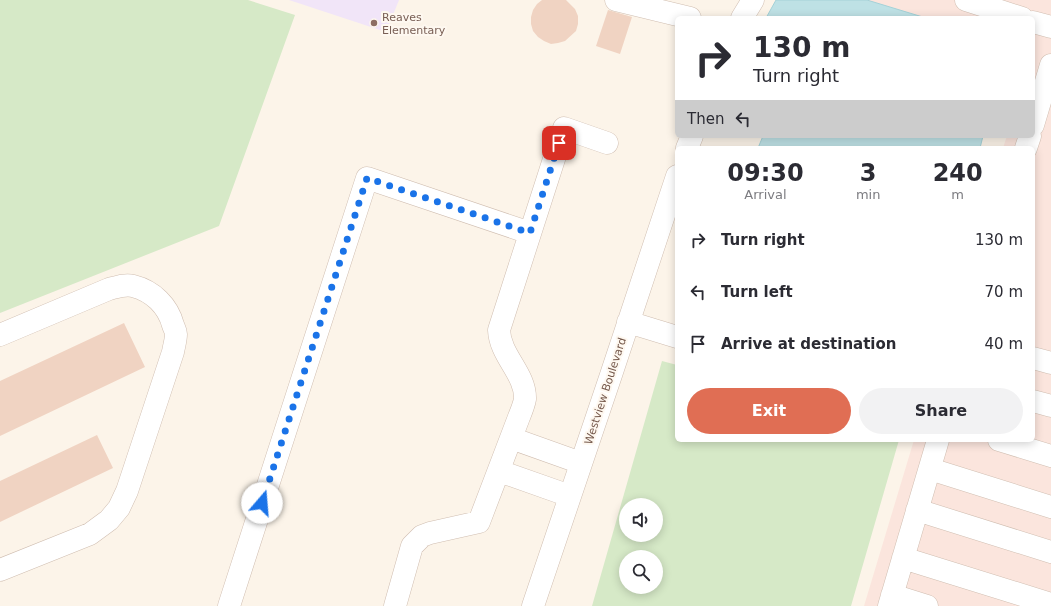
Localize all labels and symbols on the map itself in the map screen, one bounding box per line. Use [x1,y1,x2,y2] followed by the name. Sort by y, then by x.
[382,11,446,37] place label: Reaves Elementary
[369,18,379,28] marker: Reaves Elementary
[542,126,576,160] pin
[582,336,629,446] street label: Westview Boulevard
[241,482,283,524] position arrow

